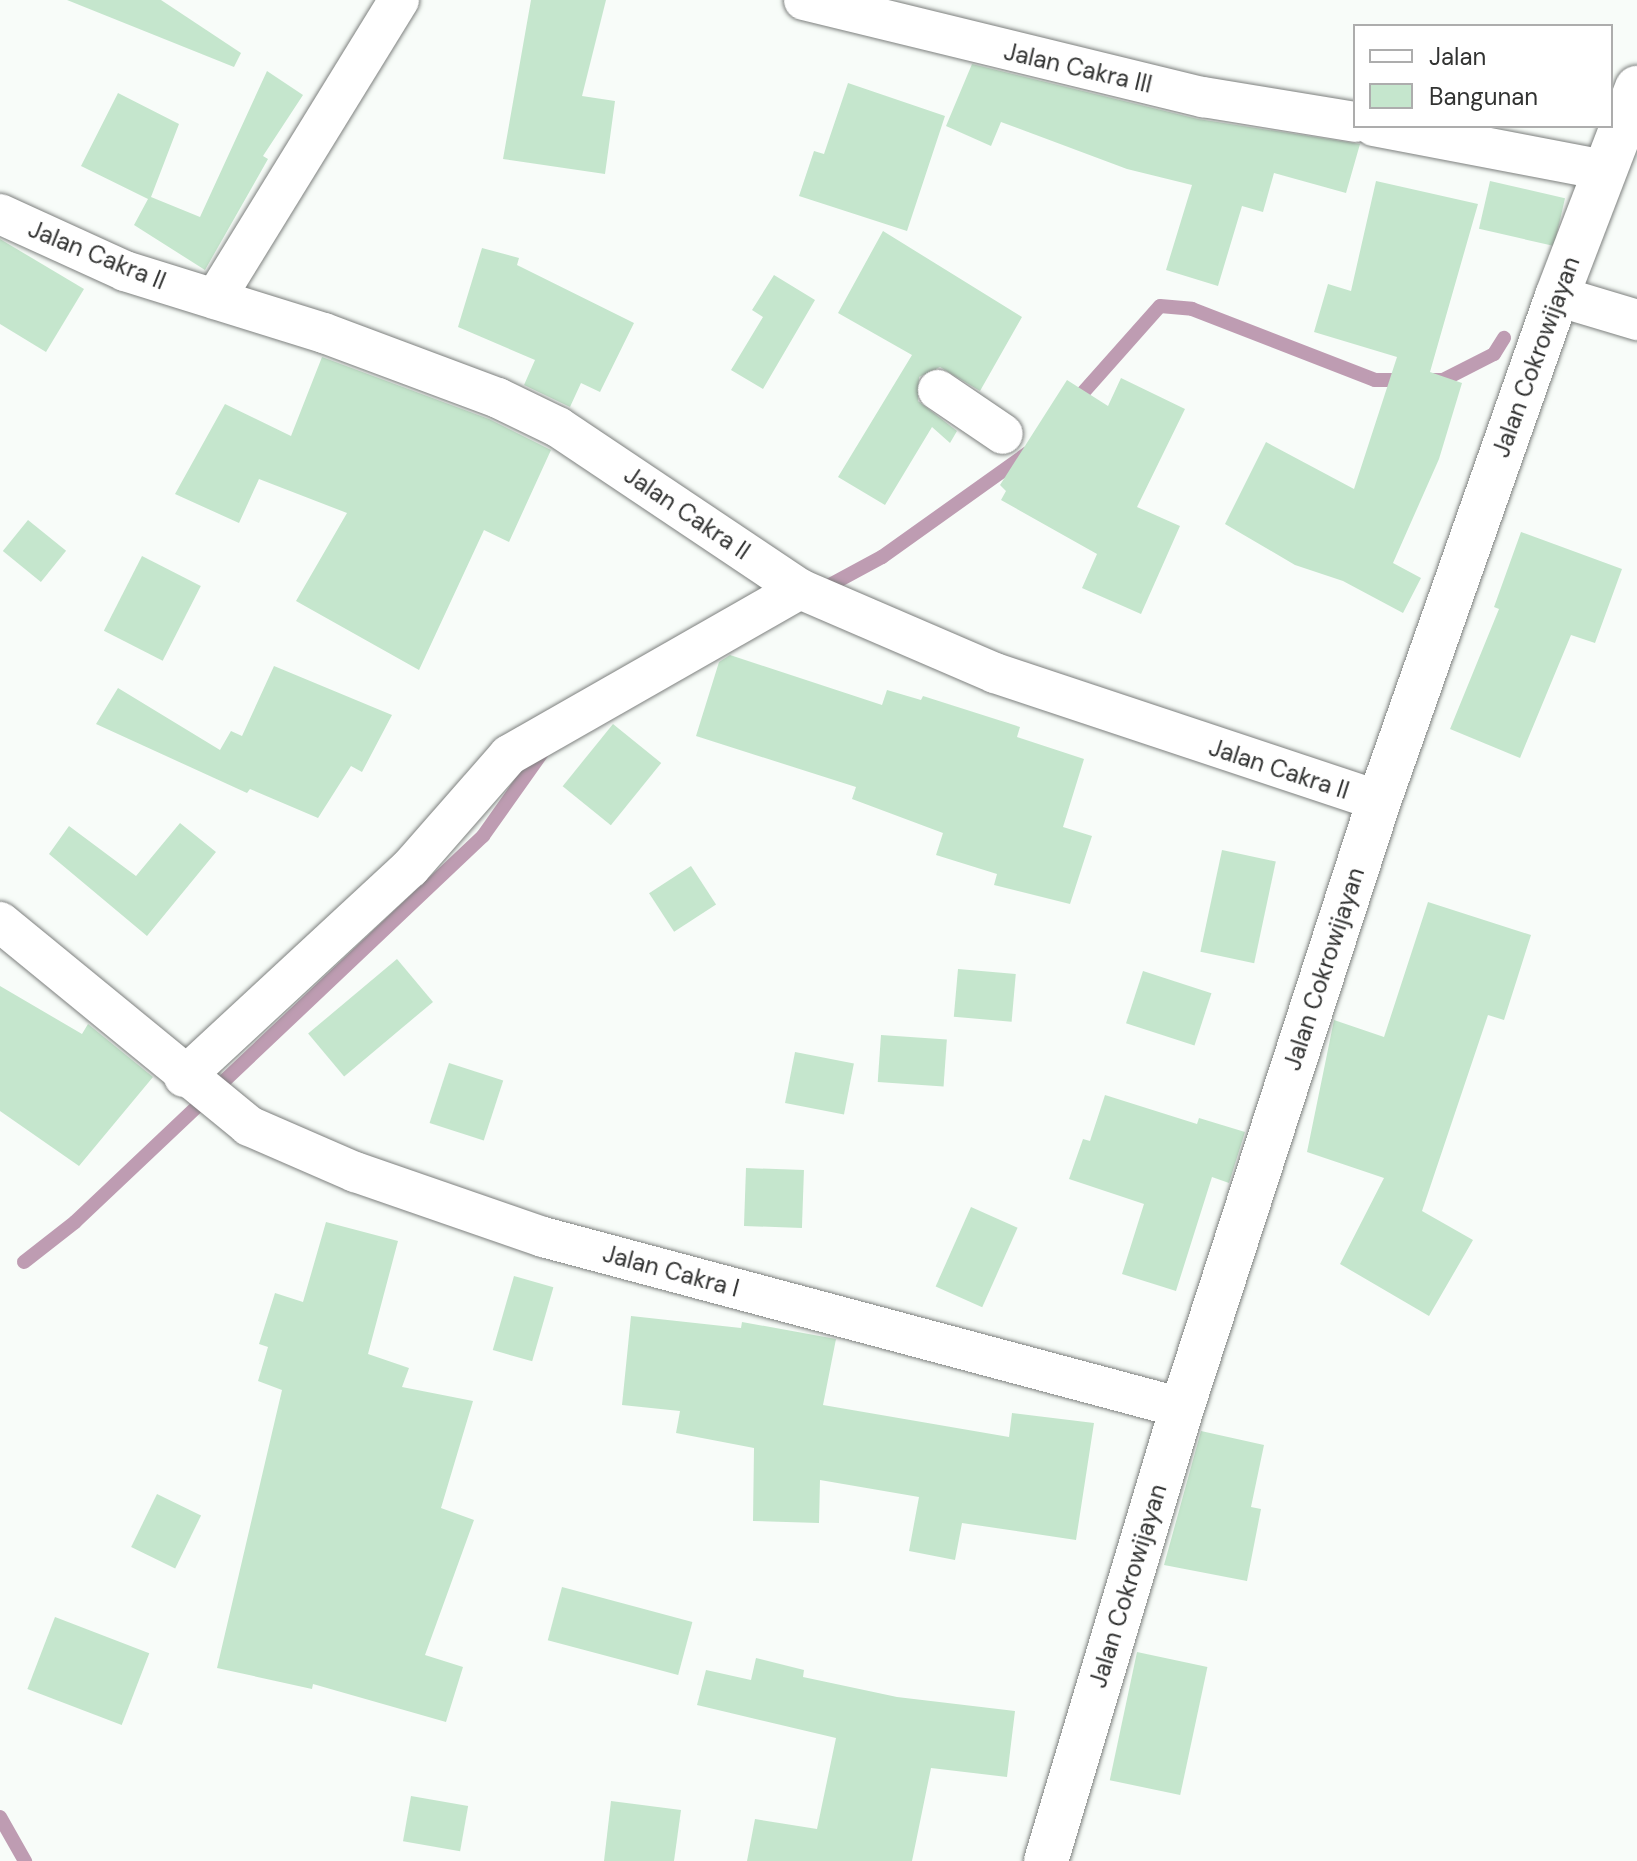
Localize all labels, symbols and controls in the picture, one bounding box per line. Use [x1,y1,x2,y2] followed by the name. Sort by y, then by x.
[1353,24,1613,128] legend
[1001,37,1155,99] street label: Jalan Cakra III
[1429,41,1486,72] text: Jalan
[1429,81,1538,112] text: Bangunan
[24,214,170,296] street label: Jalan Cakra II
[1486,253,1586,461] street label: Jalan Cokrowijayan
[619,460,755,566] street label: Jalan Cakra II
[1205,733,1353,805] street label: Jalan Cakra II
[1278,864,1370,1074] street label: Jalan Cokrowijayan
[600,1239,742,1303] street label: Jalan Cakra I
[1083,1481,1173,1691] street label: Jalan Cokrowijayan

